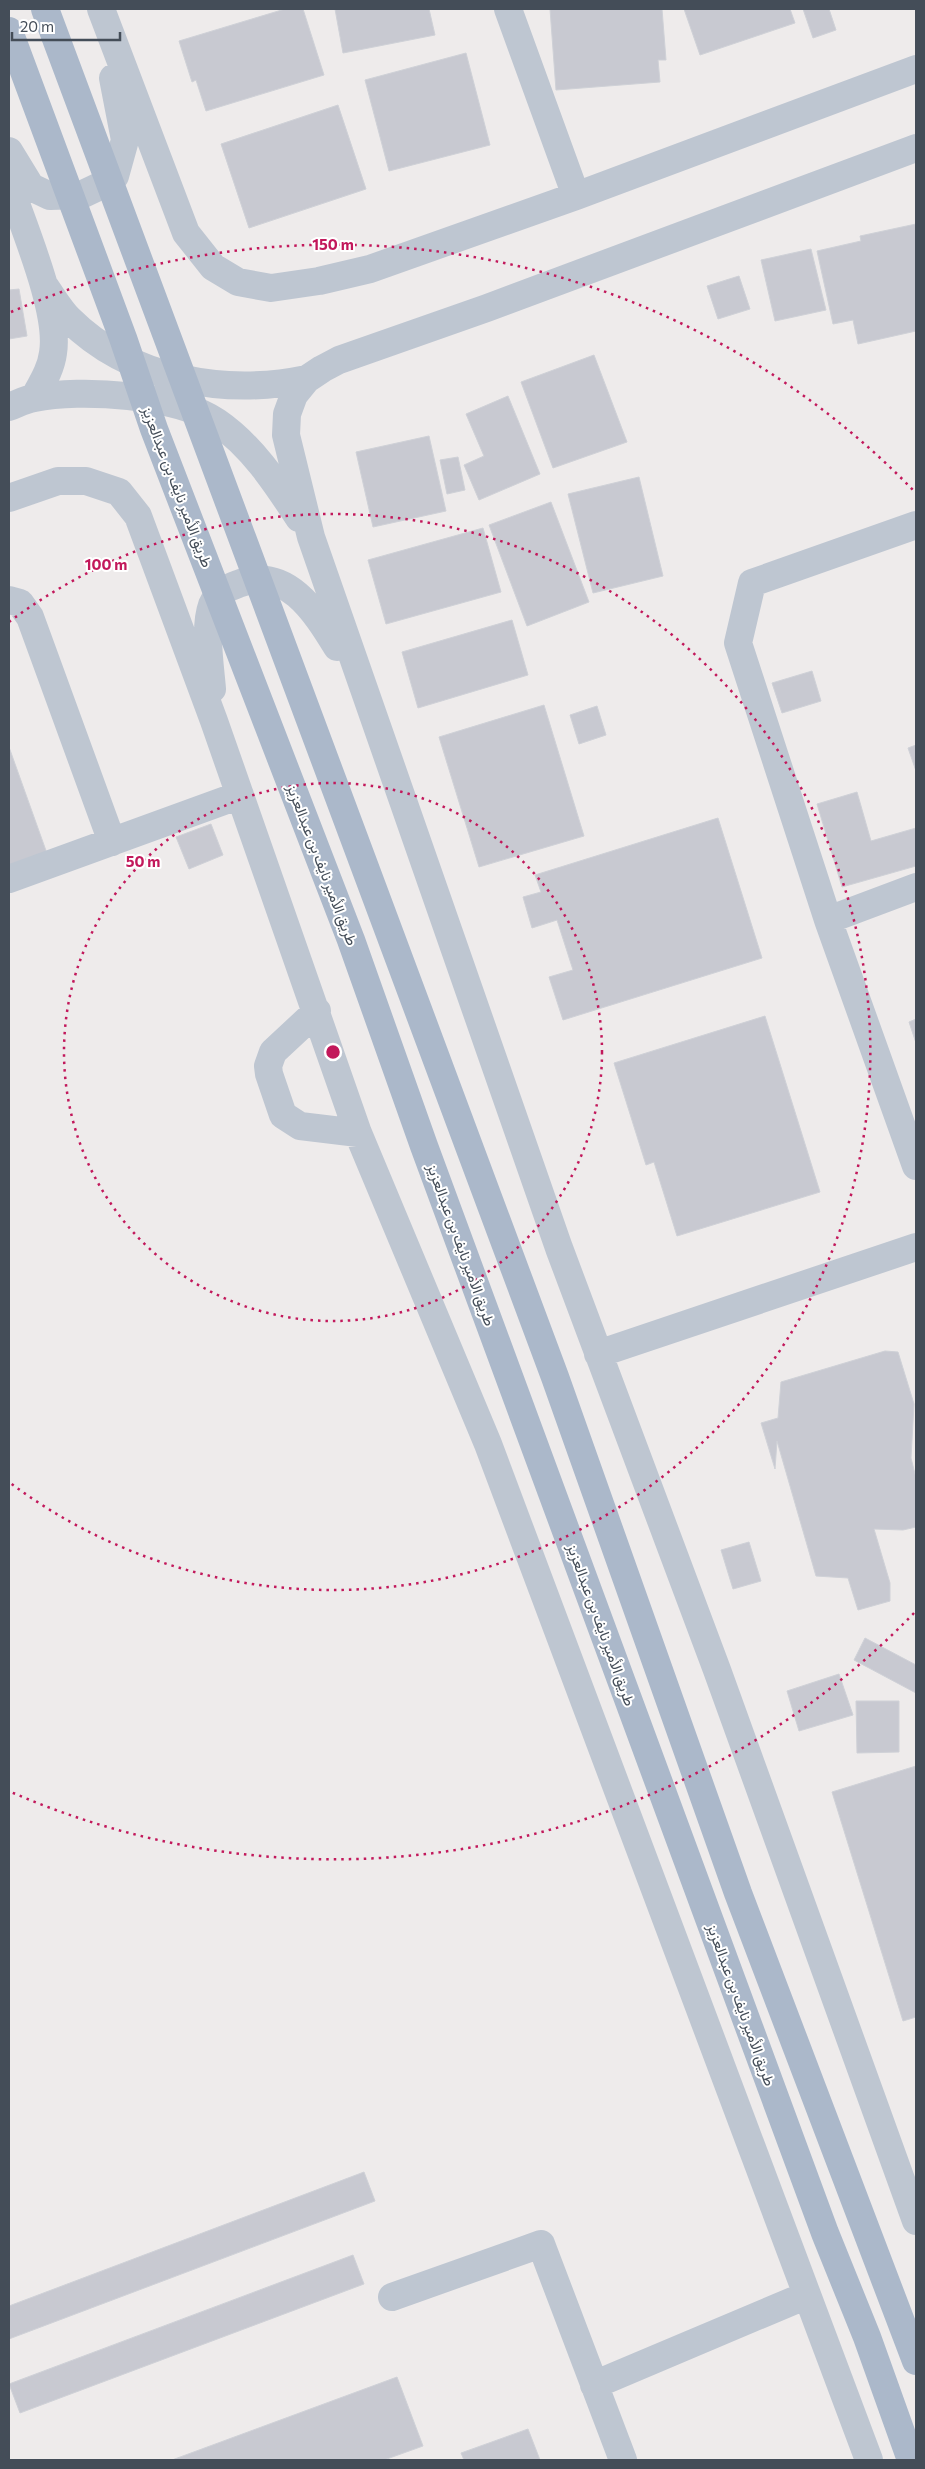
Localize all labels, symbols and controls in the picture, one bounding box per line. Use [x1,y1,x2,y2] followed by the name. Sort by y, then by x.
[12,10,120,42] scale bar
[20,17,54,35] text: 20 m
[312,235,354,253] text: 150 m
[137,403,217,571] street label: طريق الأمير نايف بن عبدالعزيز
[85,555,127,573] text: 100 m
[282,781,362,949] street label: طريق الأمير نايف بن عبدالعزيز
[126,852,160,870] text: 50 m
[324,1043,342,1061] centre of rings
[422,1160,500,1329] street label: طريق الأمير نايف بن عبدالعزيز
[562,1540,640,1709] street label: طريق الأمير نايف بن عبدالعزيز
[702,1920,780,2089] street label: طريق الأمير نايف بن عبدالعزيز

